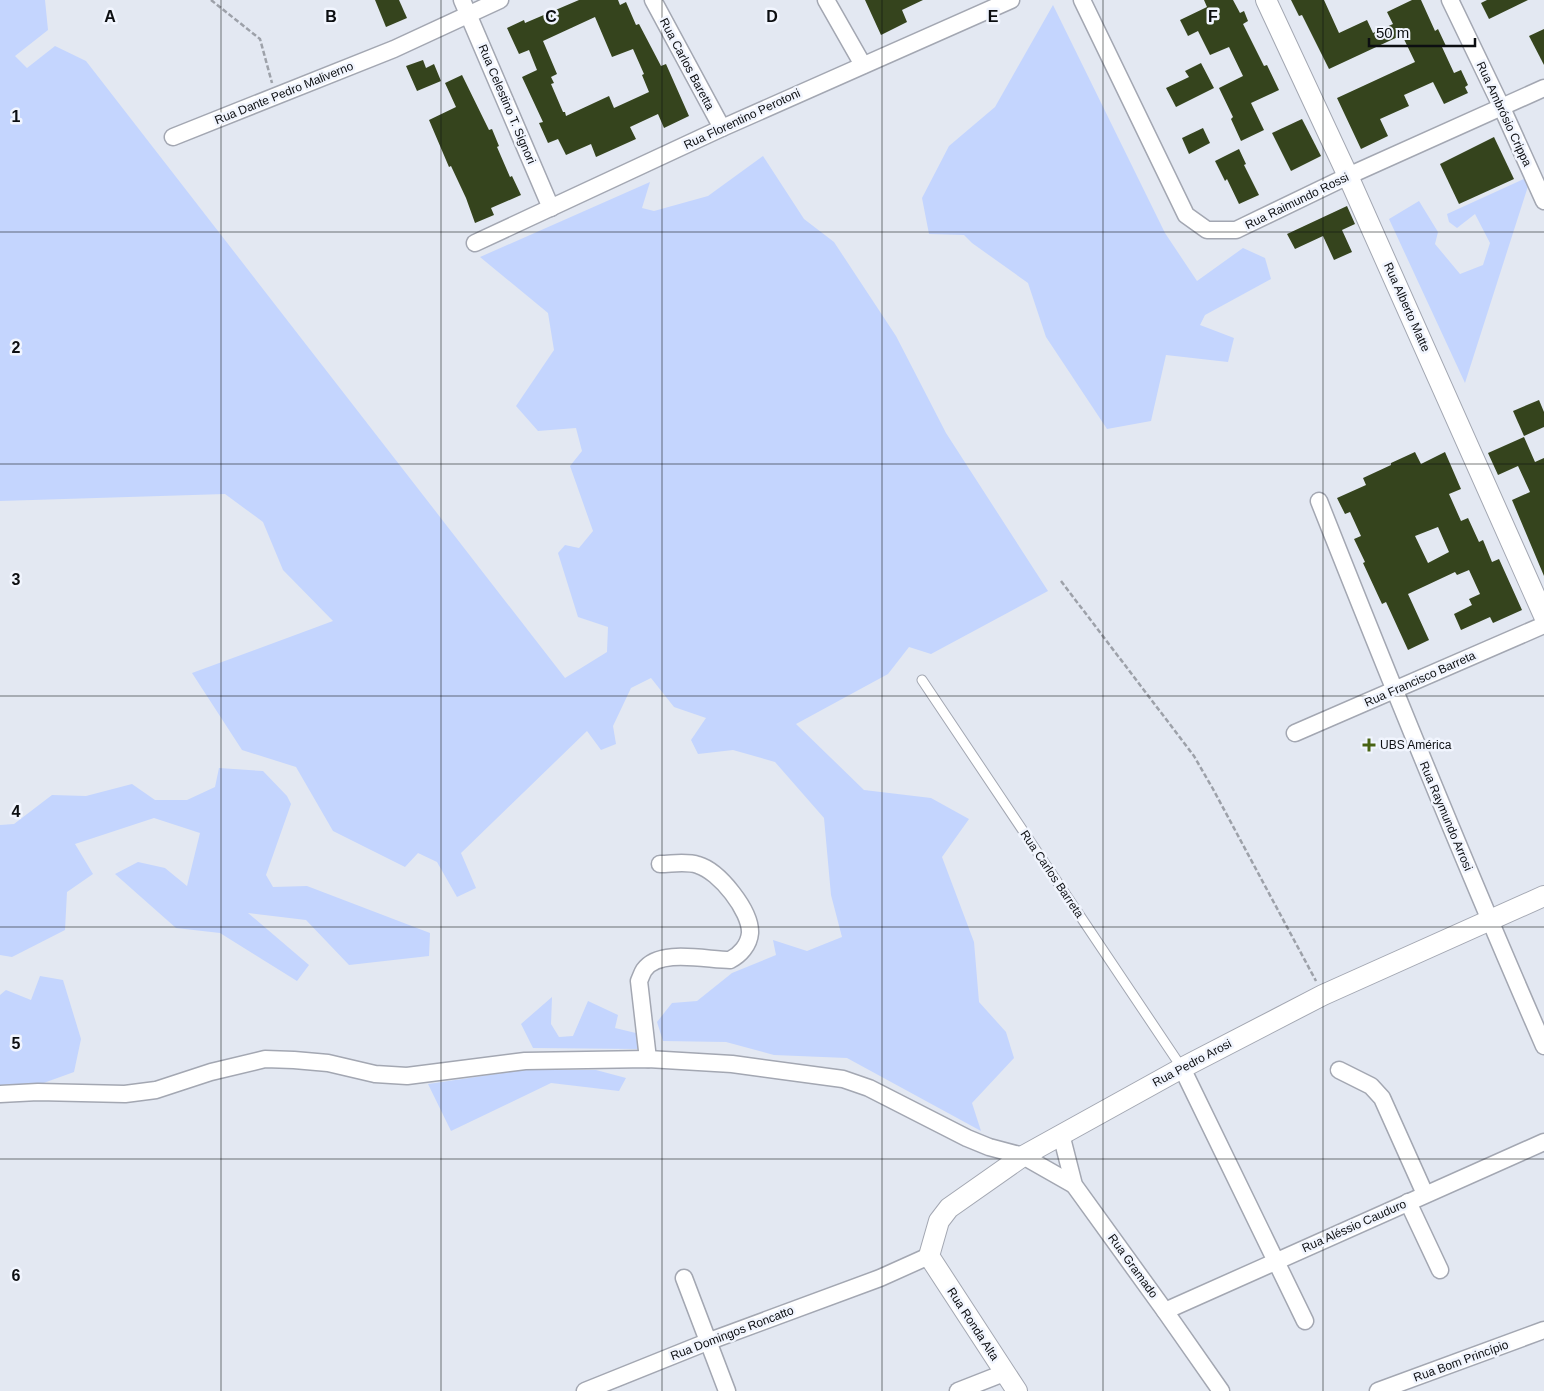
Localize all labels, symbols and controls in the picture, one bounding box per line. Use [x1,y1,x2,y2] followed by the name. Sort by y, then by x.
[104,8,116,25] text: A
[325,8,337,25] text: B
[545,8,557,25] text: C
[766,8,778,25] text: D
[988,8,999,25] text: E
[1208,8,1218,25] text: F
[1369,15,1475,47] scale bar
[657,16,717,113] street label: Rua Carlos Baretta
[1376,24,1409,41] text: 50 m
[475,42,539,166] street label: Rua Celestino T. Signori
[213,59,356,127] street label: Rua Dante Pedro Maliverno
[1474,59,1535,169] street label: Rua Ambrósio Crippa
[682,86,802,152] street label: Rua Florentino Perotoni
[12,108,21,125] text: 1
[1243,170,1351,232] street label: Rua Raimundo Rossi
[1381,260,1433,354] street label: Rua Alberto Matte
[12,339,21,356] text: 2
[12,571,21,588] text: 3
[1362,648,1478,710] street label: Rua Francisco Barreta
[1362,738,1376,752] marker: UBS América
[1380,738,1452,752] place label: UBS América
[1417,759,1475,873] street label: Rua Raymundo Arrosi
[12,803,21,820] text: 4
[1017,828,1087,921] street label: Rua Carlos Barreta
[12,1035,21,1052] text: 5
[1150,1036,1234,1090] street label: Rua Pedro Arosi
[1300,1197,1409,1255] street label: Rua Aléssio Cauduro
[1105,1231,1161,1301] street label: Rua Gramado
[12,1267,21,1284] text: 6
[944,1285,1002,1363] street label: Rua Ronda Alta
[668,1303,796,1363] street label: Rua Domingos Roncatto
[1412,1337,1511,1385] street label: Rua Bom Princípio

